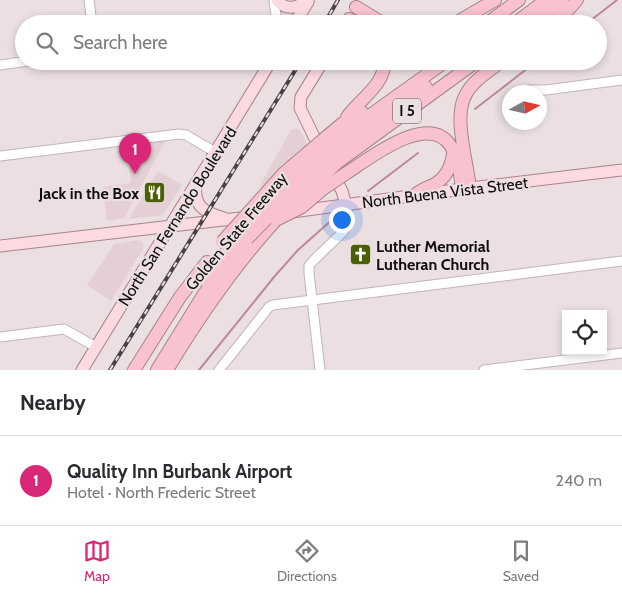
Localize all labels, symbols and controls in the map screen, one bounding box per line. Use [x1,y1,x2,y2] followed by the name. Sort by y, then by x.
[15,15,607,70] search box
[33,29,61,57] icon: search
[73,31,167,54] text: Search here
[502,85,547,130] north arrow
[393,98,421,124] road number: I 5
[114,123,240,309] street label: North San Fernando Boulevard
[119,133,151,174] pin: 1
[182,169,291,294] street label: Golden State Freeway
[361,173,530,212] street label: North Buena Vista Street
[143,181,167,205] restaurant icon: Jack in the Box
[38,184,139,203] place label: Jack in the Box
[329,207,355,233] your location
[376,237,490,274] place label: Luther Memorial Lutheran Church
[348,243,372,267] church icon: Luther Memorial Lutheran Church
[562,310,607,355] map controls
[562,310,607,355] button: locate
[20,390,86,415] text: Nearby
[67,460,292,483] text: Quality Inn Burbank Airport
[33,471,39,490] text: 1
[556,471,602,490] text: 240 m
[67,483,256,502] text: Hotel · North Frederic Street
[83,537,111,585] tab: Map
[277,537,337,585] tab: Directions
[503,537,539,585] tab: Saved

